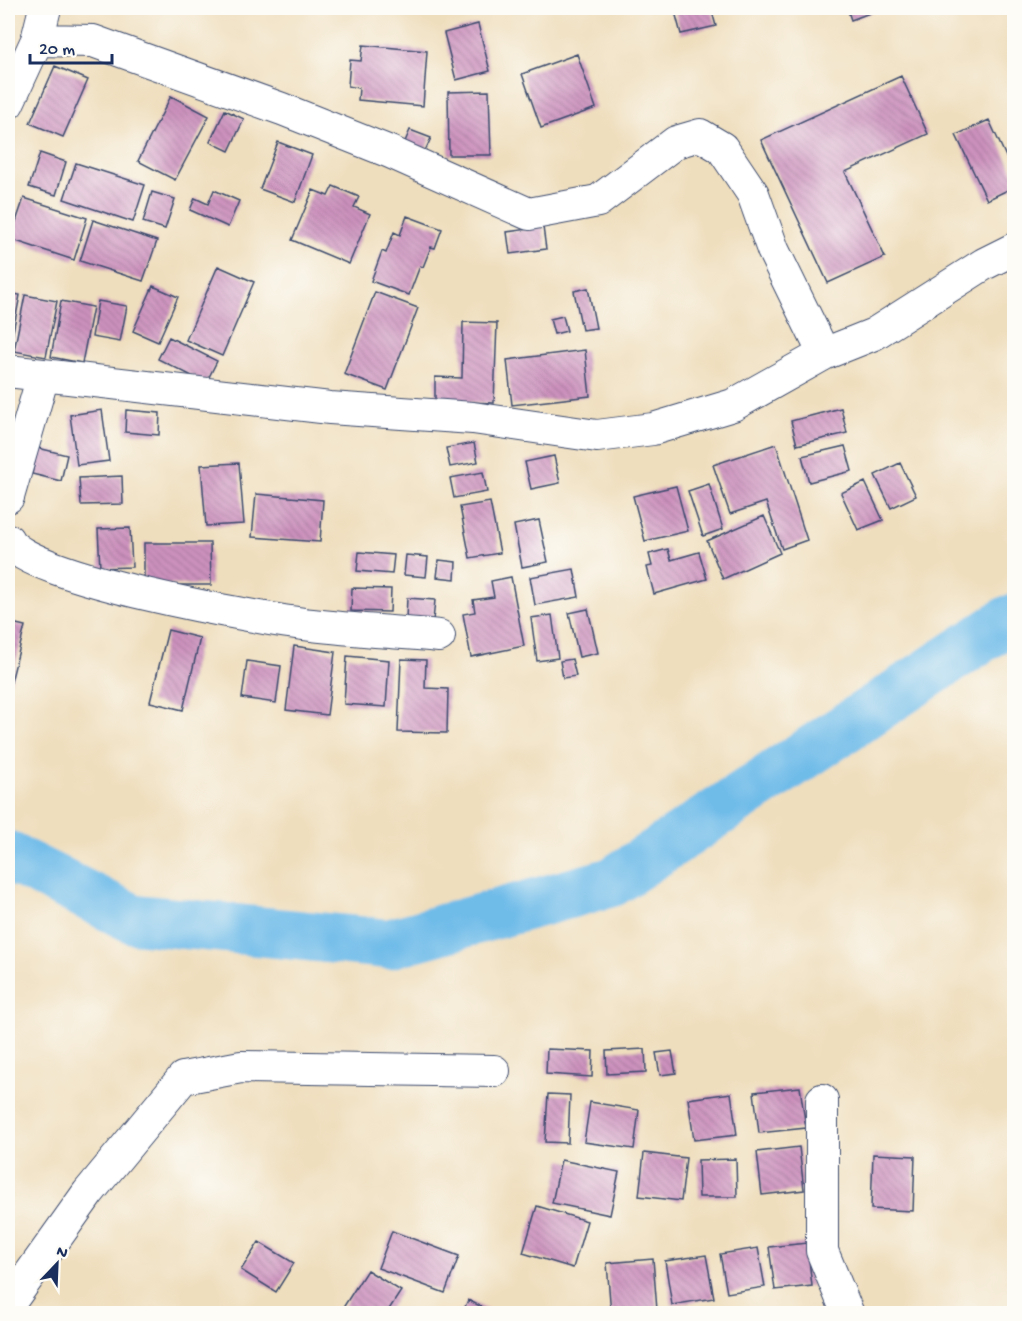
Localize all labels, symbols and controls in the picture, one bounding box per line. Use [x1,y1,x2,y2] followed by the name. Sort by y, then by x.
[30,27,112,65] scale bar
[39,40,75,61] text: 20 m
[27,1234,87,1294] north arrow
[53,1243,71,1264] text: N

